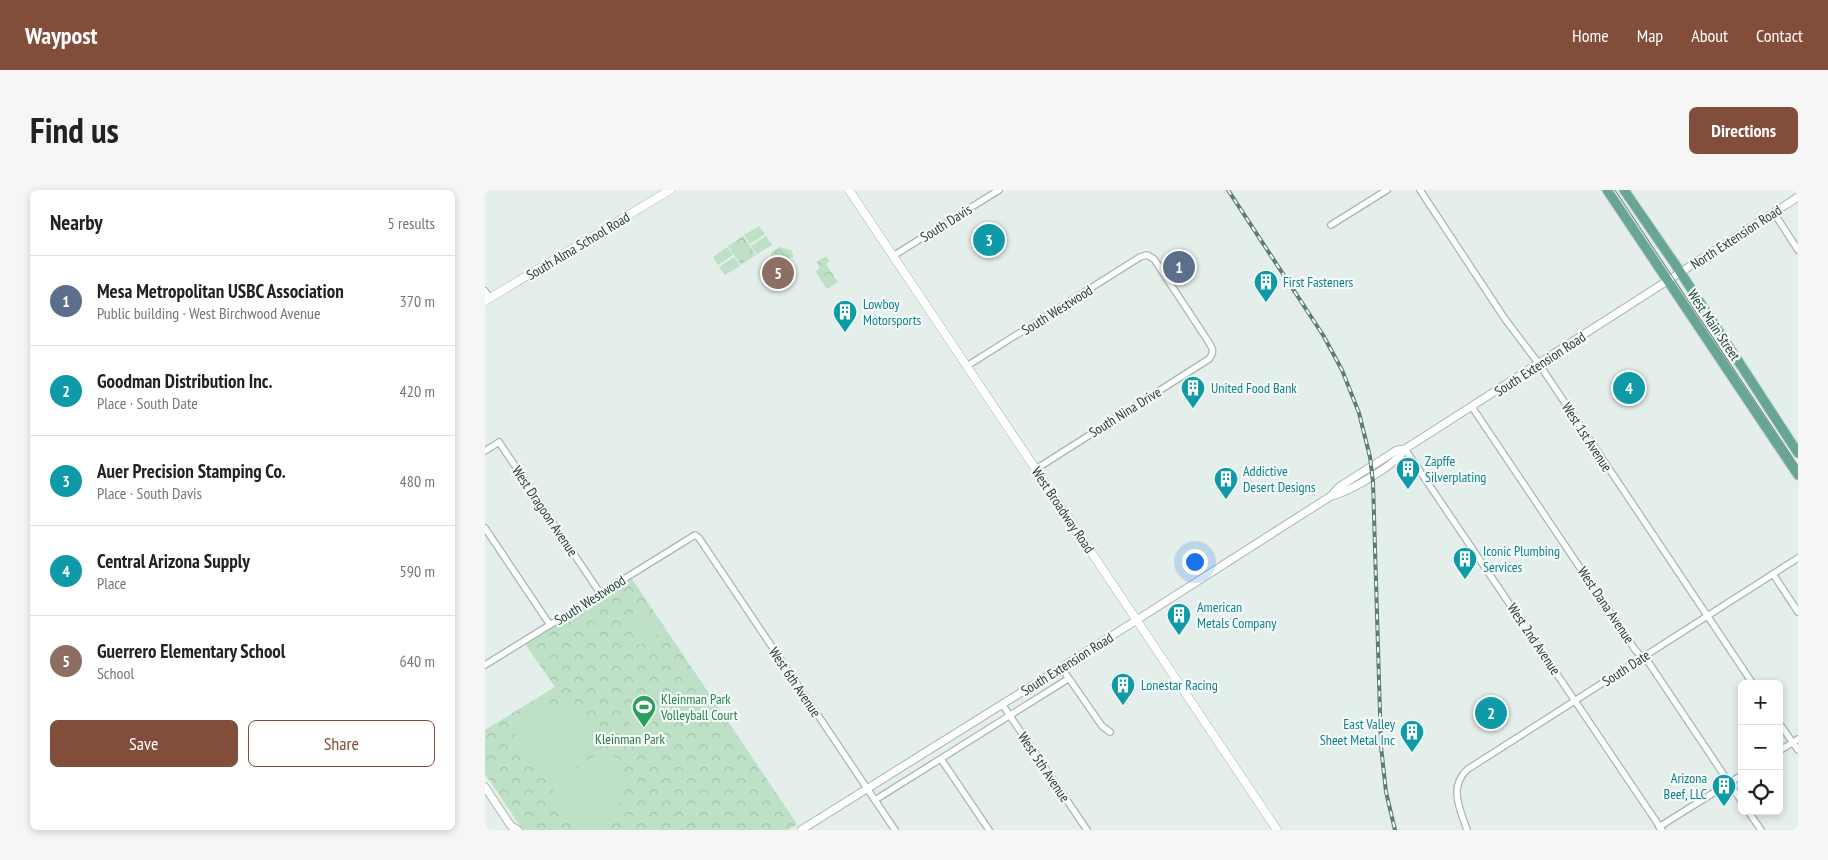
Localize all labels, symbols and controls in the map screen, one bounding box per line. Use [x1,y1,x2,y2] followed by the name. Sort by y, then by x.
[25,20,98,51] text: Waypost
[1572,24,1609,47] text: Home
[1637,24,1663,47] text: Map
[1691,24,1728,47] text: About
[1756,24,1803,47] text: Contact
[30,107,119,153] text: Find us
[1689,107,1798,154] button: Directions
[917,200,975,246] street label: South Davis
[1687,201,1785,273] street label: North Extension Road
[523,208,633,284] street label: South Alma School Road
[50,209,103,236] text: Nearby
[388,213,435,233] text: 5 results
[973,221,1005,259] pin: 3
[1163,248,1195,286] pin: 1
[762,254,794,292] pin: 5
[1253,269,1279,303] building icon: First Fasteners
[1283,273,1354,291] place label: First Fasteners
[97,279,344,303] text: Mesa Metropolitan USBC Association
[1018,281,1096,339] street label: South Westwood
[1684,286,1744,364] street label: West Main Street
[62,291,70,311] text: 1
[400,291,435,311] text: 370 m
[863,295,921,329] place label: Lowboy Motorsports
[832,299,858,333] building icon: Lowboy Motorsports
[97,303,321,323] text: Public building · West Birchwood Avenue
[1491,328,1589,400] street label: South Extension Road
[97,369,273,393] text: Goodman Distribution Inc.
[1613,369,1645,407] pin: 4
[1180,375,1206,409] building icon: United Food Bank
[1211,379,1297,397] place label: United Food Bank
[62,381,70,401] text: 2
[400,381,435,401] text: 420 m
[1086,383,1165,441] street label: South Nina Drive
[97,393,198,413] text: Place · South Date
[1558,399,1616,475] street label: West 1st Avenue
[1425,452,1486,486] place label: Zapffe Silverplating
[1395,456,1421,490] building icon: Zapffe Silverplating
[97,459,286,483] text: Auer Precision Stamping Co.
[508,462,582,560] street label: West Dragoon Avenue
[1243,462,1316,496] place label: Addictive Desert Designs
[1028,464,1098,556] street label: West Broadway Road
[1213,466,1239,500] building icon: Addictive Desert Designs
[62,471,70,491] text: 3
[400,471,435,491] text: 480 m
[97,483,202,503] text: Place · South Davis
[1483,542,1560,576] place label: Iconic Plumbing Services
[1452,546,1478,580] building icon: Iconic Plumbing Services
[97,549,250,573] text: Central Arizona Supply
[1182,549,1208,575] your location
[62,561,70,581] text: 4
[400,561,435,581] text: 590 m
[1574,563,1638,647] street label: West Dana Avenue
[551,571,629,629] street label: South Westwood
[97,573,126,593] text: Place
[1197,598,1277,632] place label: American Metals Company
[1503,600,1565,679] street label: West 2nd Avenue
[1166,602,1192,636] building icon: American Metals Company
[1018,628,1116,700] street label: South Extension Road
[97,639,285,663] text: Guerrero Elementary School
[765,644,825,721] street label: West 6th Avenue
[1599,646,1654,690] street label: South Date
[62,651,70,671] text: 5
[400,651,435,671] text: 640 m
[97,663,134,683] text: School
[1110,672,1136,706] building icon: Lonestar Racing
[1141,676,1218,694] place label: Lonestar Racing
[1738,680,1783,815] map controls
[1738,680,1783,725] button: +
[660,690,738,724] place label: Kleinman Park Volleyball Court
[631,694,657,728] sports icon: Kleinman Park Volleyball Court
[1475,694,1507,732] pin: 2
[1320,715,1396,749] place label: East Valley Sheet Metal Inc
[1399,719,1425,753] building icon: East Valley Sheet Metal Inc
[50,720,238,767] button: Save
[248,720,435,767] button: Share
[1738,725,1783,770] button: −
[1014,729,1074,806] street label: West 5th Avenue
[595,730,665,748] park label: Kleinman Park
[1664,769,1708,803] place label: Arizona Beef, LLC
[1738,770,1783,815] button: locate
[1711,773,1737,807] building icon: Arizona Beef, LLC

